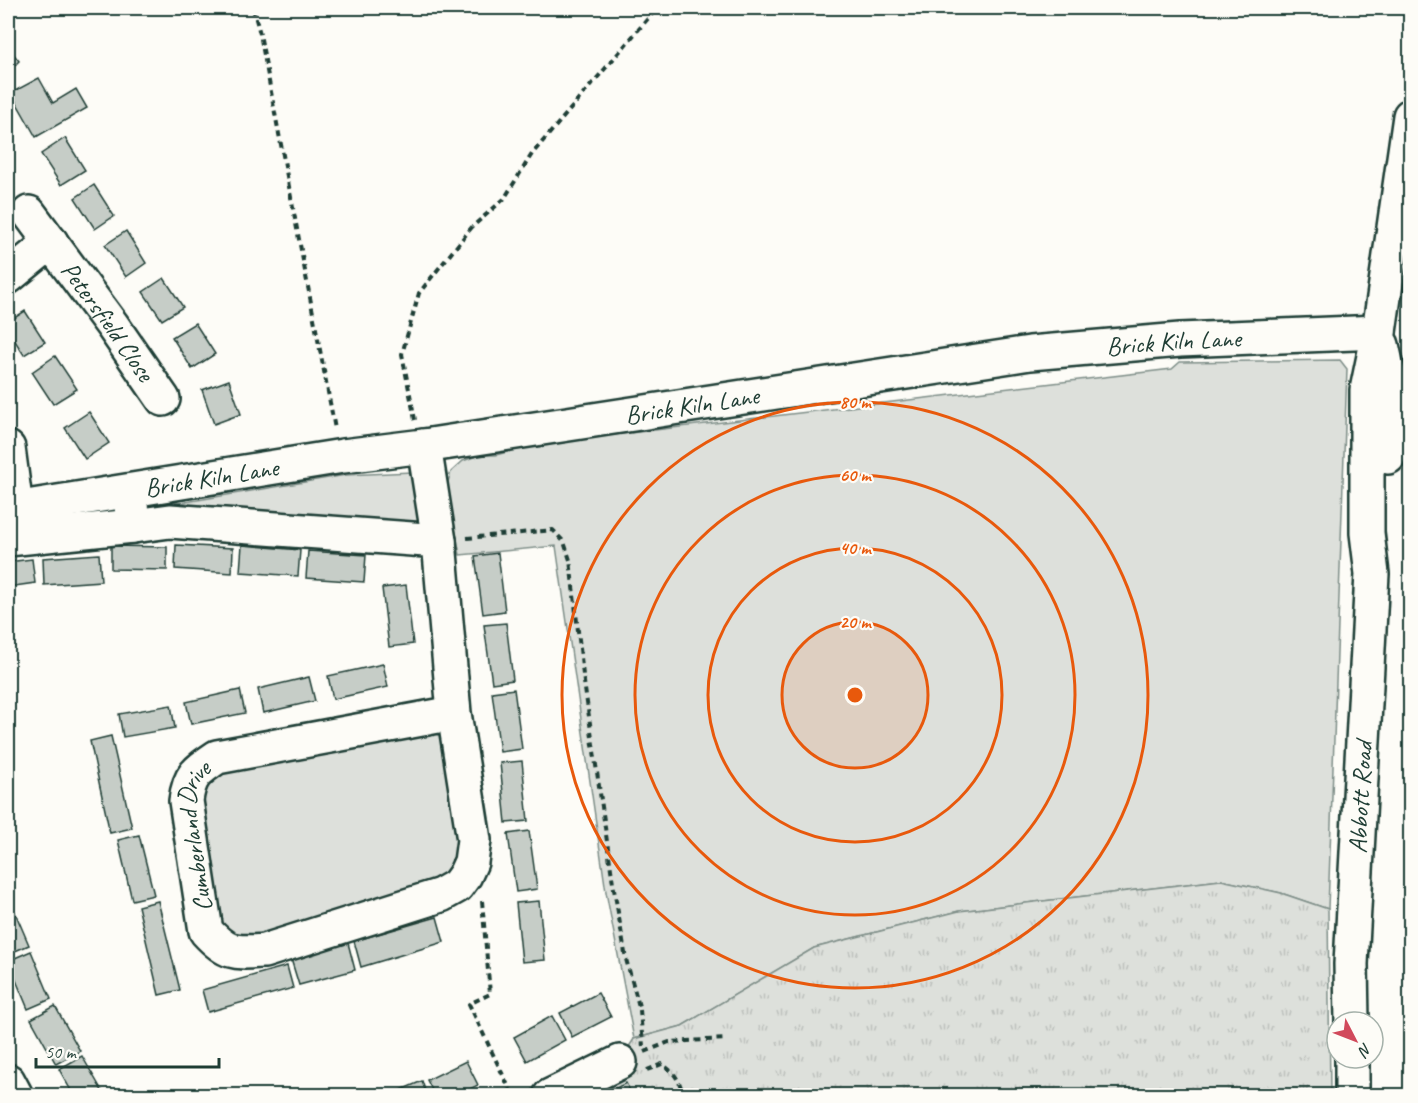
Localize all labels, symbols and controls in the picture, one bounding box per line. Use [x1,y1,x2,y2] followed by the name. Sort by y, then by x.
[54,255,163,389] street label: Petersfield Close
[1105,321,1244,363] street label: Brick Kiln Lane
[623,378,764,431] street label: Brick Kiln Lane
[840,391,872,413] text: 80 m
[142,450,283,504] street label: Brick Kiln Lane
[839,464,872,486] text: 60 m
[840,537,872,559] text: 40 m
[840,611,872,633] text: 20 m
[845,685,865,705] centre of rings
[1340,737,1380,854] street label: Abbott Road
[169,750,219,914] street label: Cumberland Drive
[1325,1010,1385,1070] north arrow
[36,1031,219,1069] scale bar
[1353,1039,1376,1062] text: N
[45,1041,78,1063] text: 50 m

